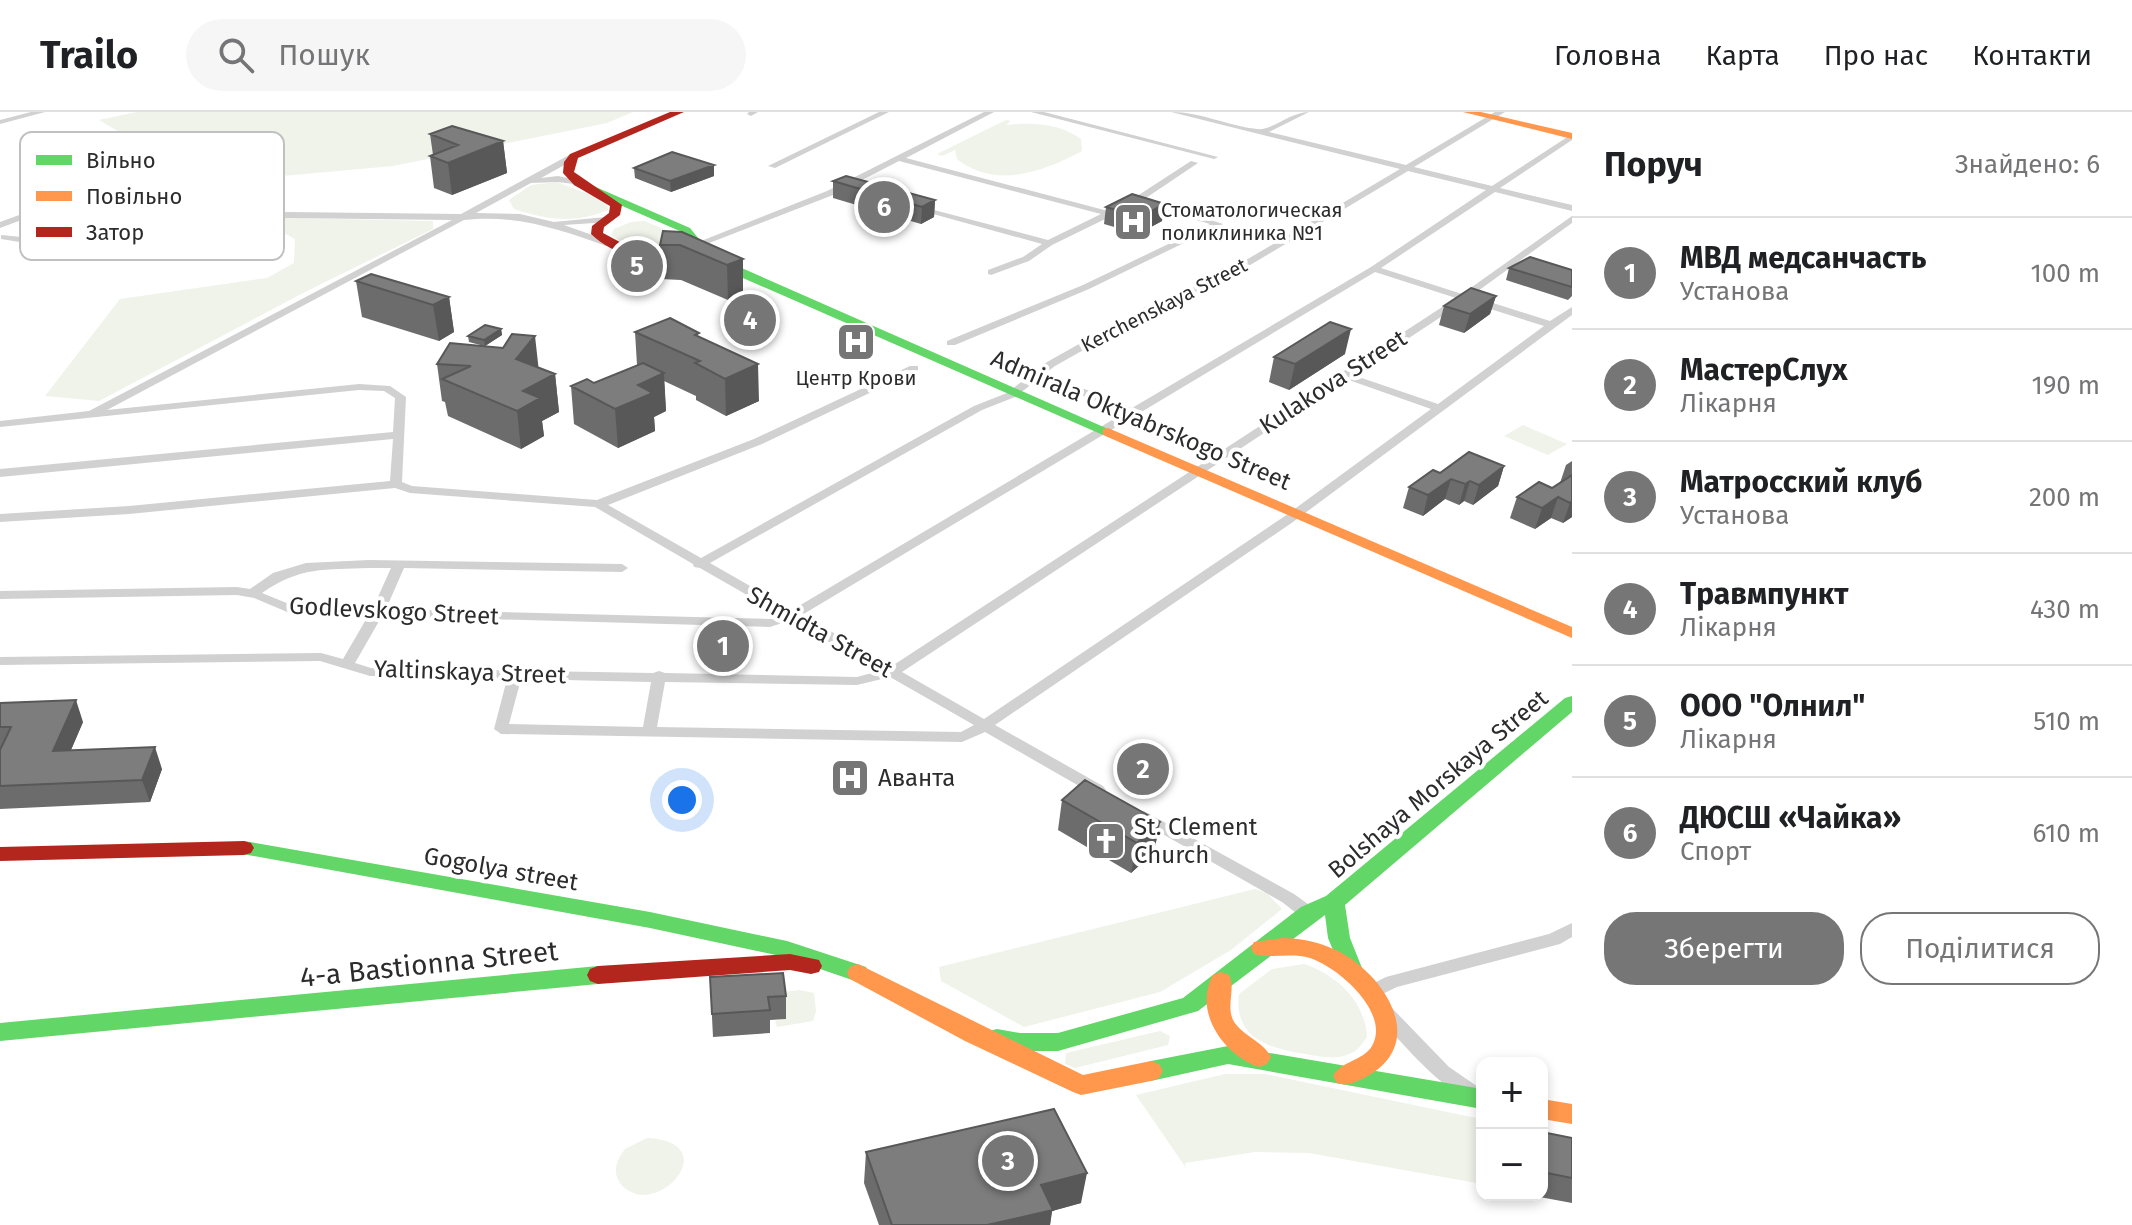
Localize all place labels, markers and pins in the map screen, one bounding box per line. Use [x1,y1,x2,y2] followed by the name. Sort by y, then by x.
[858,177,910,237] pin: 6
[1161,198,1343,245] place label: Стоматологическая поликлиника №1
[1112,201,1154,243] hospital icon: Стоматологическая поликлиника №1
[611,236,663,296] pin: 5
[724,290,776,350] pin: 4
[835,321,877,363] hospital icon: Центр Крови
[796,366,916,390] place label: Центр Крови
[697,616,749,676] pin: 1
[1117,739,1169,799] pin: 2
[829,757,871,799] hospital icon: Аванта
[878,764,955,792] place label: Аванта
[1134,813,1258,869] place label: St. Clement Church
[1085,820,1127,862] church icon: St. Clement Church
[982,1131,1034,1191] pin: 3

